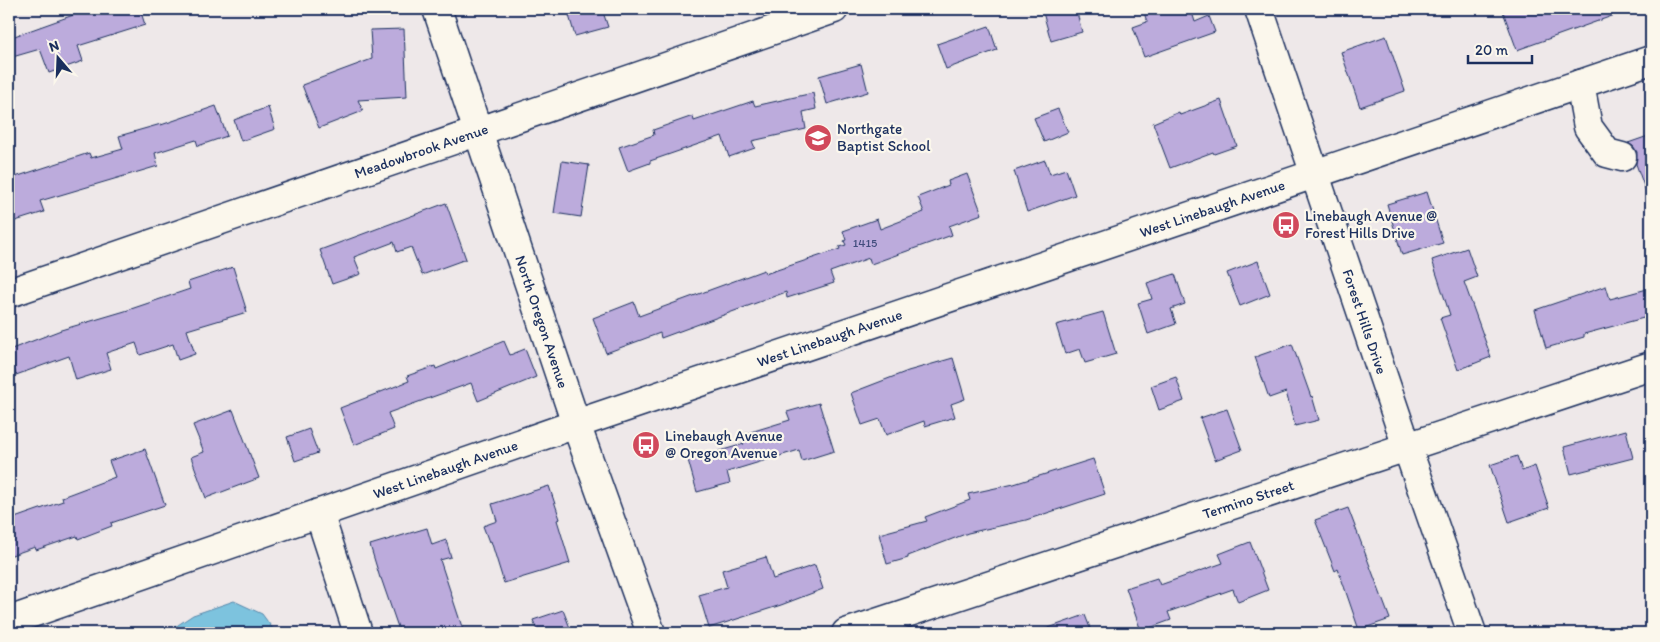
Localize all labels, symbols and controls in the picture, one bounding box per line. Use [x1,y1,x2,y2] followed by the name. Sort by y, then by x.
[32,32,82,82] north arrow
[1468,32,1531,64] scale bar
[47,37,61,56] text: N
[1475,41,1509,59] text: 20 m
[352,120,491,182] street label: Meadowbrook Avenue
[837,120,931,155] place label: Northgate Baptist School
[803,123,833,153] school or university icon: Northgate Baptist School
[1137,176,1287,241] street label: West Linebaugh Avenue
[1305,207,1437,242] place label: Linebaugh Avenue @ Forest Hills Drive
[1271,210,1301,240] bus stop icon: Linebaugh Avenue @ Forest Hills Drive
[853,236,877,250] house number: 1415
[511,253,572,391] street label: North Oregon Avenue
[1339,267,1391,377] street label: Forest Hills Drive
[755,305,905,371] street label: West Linebaugh Avenue
[665,427,783,462] place label: Linebaugh Avenue @ Oregon Avenue
[631,430,661,460] bus stop icon: Linebaugh Avenue @ Oregon Avenue
[371,436,520,503] street label: West Linebaugh Avenue
[1200,476,1297,523] street label: Termino Street

